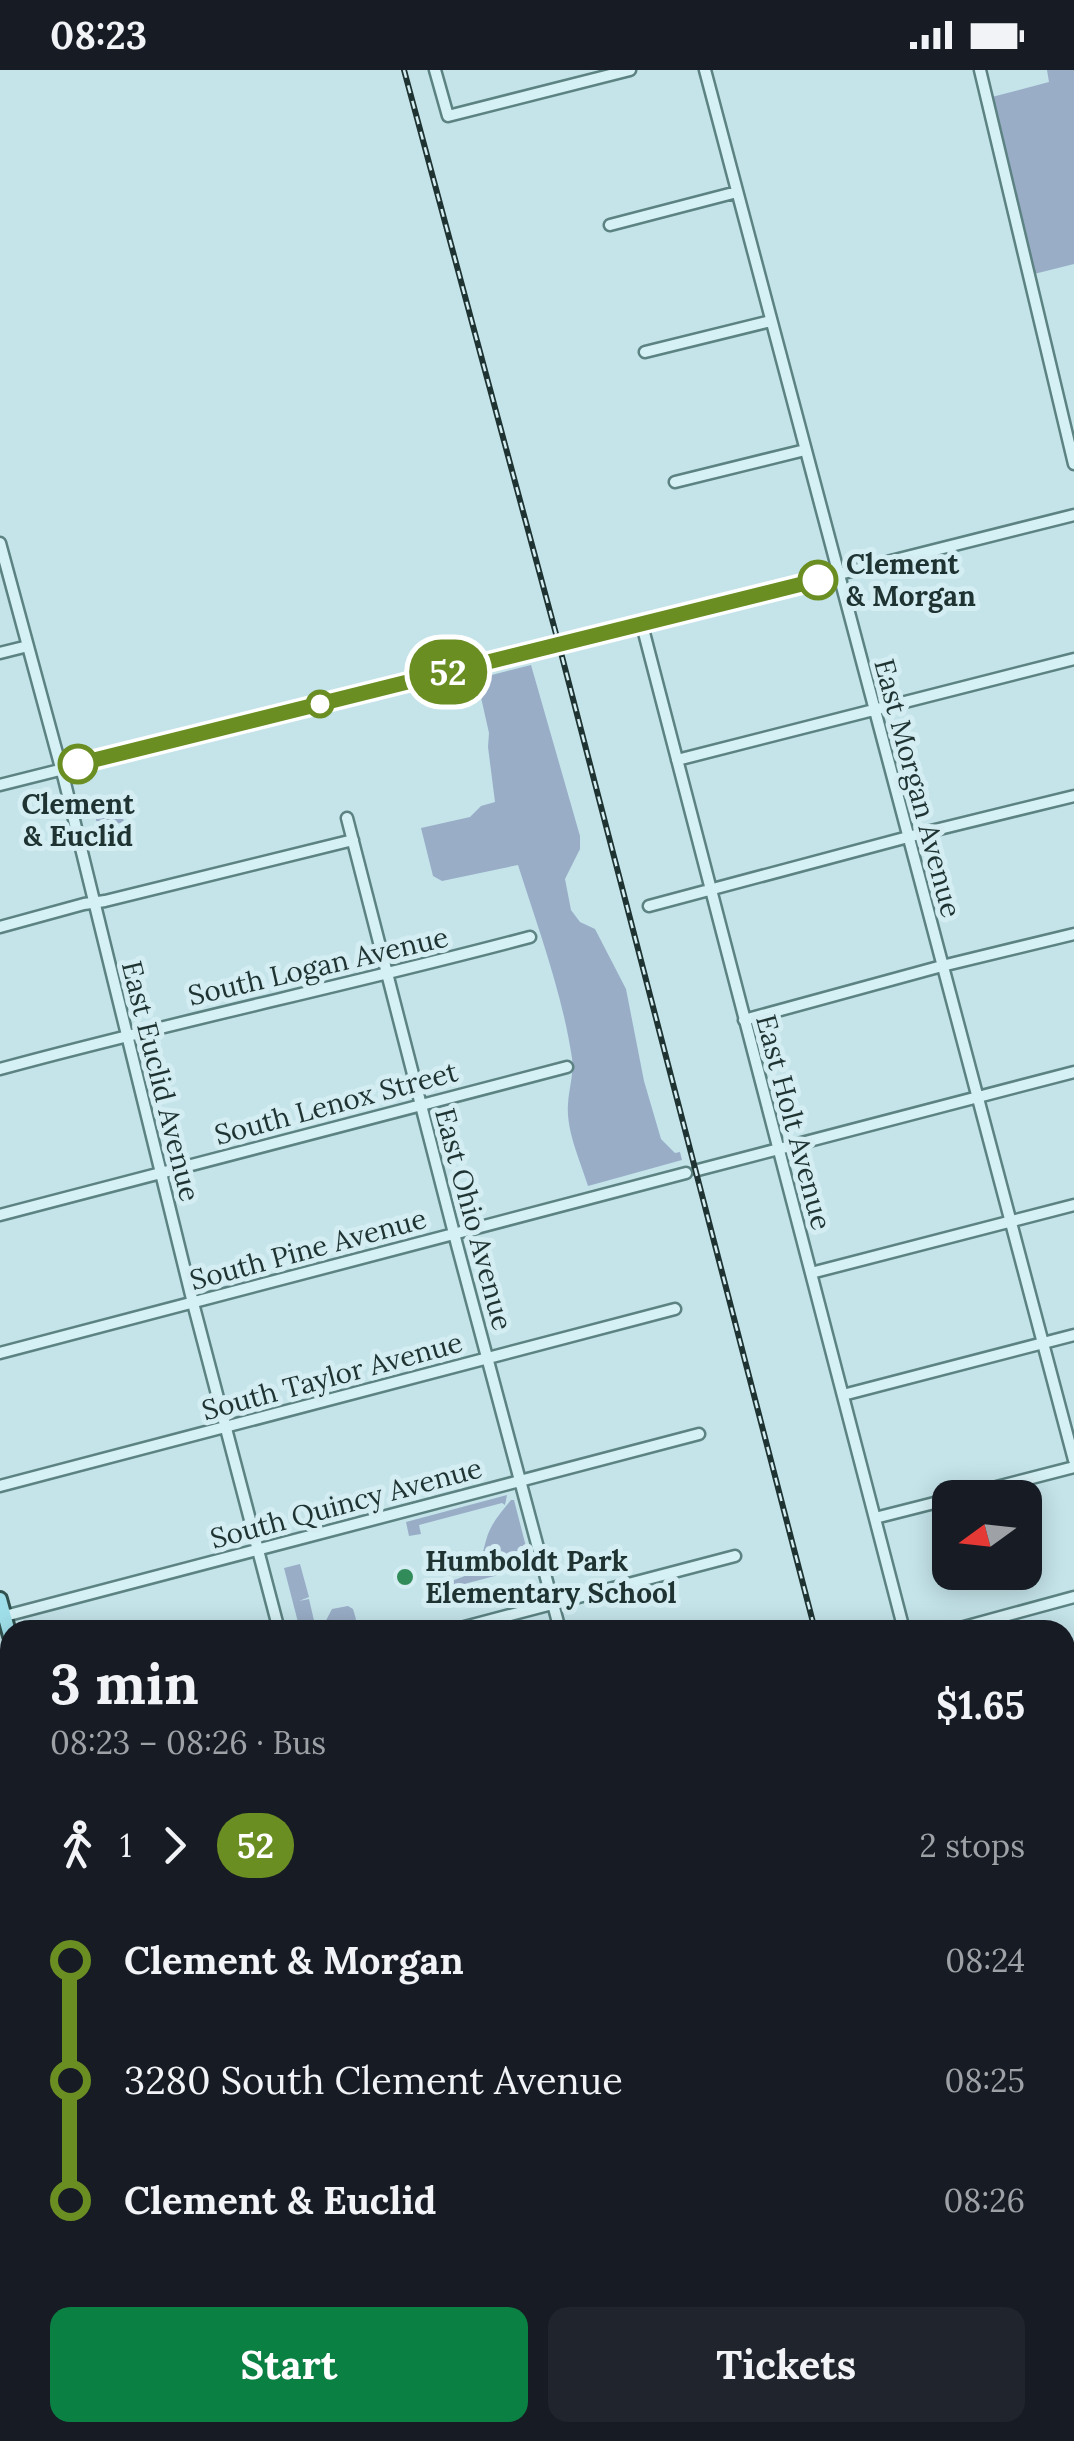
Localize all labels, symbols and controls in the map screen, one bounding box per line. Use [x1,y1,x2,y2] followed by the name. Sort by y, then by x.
[50,11,147,59] text: 08:23
[846,546,976,614] place label: Clement & Morgan
[799,561,837,599] marker: Clement & Morgan
[403,640,493,704] line badge: 52
[429,650,467,695] text: 52
[866,655,970,921] street label: East Morgan Avenue
[307,691,333,717] unlabelled marker
[59,745,97,783] marker: Clement & Euclid
[21,786,135,854] place label: Clement & Euclid
[184,919,452,1013] street label: South Logan Avenue
[114,957,208,1205] street label: East Euclid Avenue
[748,1010,840,1234] street label: East Holt Avenue
[211,1053,462,1153] street label: South Lenox Street
[427,1104,521,1334] street label: East Ohio Avenue
[186,1200,430,1298] street label: South Pine Avenue
[198,1324,466,1428] street label: South Taylor Avenue
[206,1449,486,1557] street label: South Quincy Avenue
[932,1480,1042,1590] north arrow
[932,1480,1042,1590] map controls
[425,1543,677,1611] place label: Humboldt Park Elementary School
[394,1566,416,1588] marker: Humboldt Park Elementary School
[50,1649,199,1719] text: 3 min
[936,1681,1025,1729] text: $1.65
[50,1722,326,1763] text: 08:23 – 08:26 · Bus
[50,1818,105,1873] icon: walk
[147,1818,202,1873] icon: forward
[237,1823,274,1868] text: 52
[120,1825,132,1866] text: 1
[920,1825,1025,1866] text: 2 stops
[124,1936,464,1984] text: Clement & Morgan
[945,1940,1025,1981] text: 08:24
[124,2056,623,2104] text: 3280 South Clement Avenue
[945,2060,1025,2101] text: 08:25
[124,2176,436,2224] text: Clement & Euclid
[943,2180,1025,2221] text: 08:26
[50,2307,528,2422] button: Start
[548,2307,1025,2422] button: Tickets

